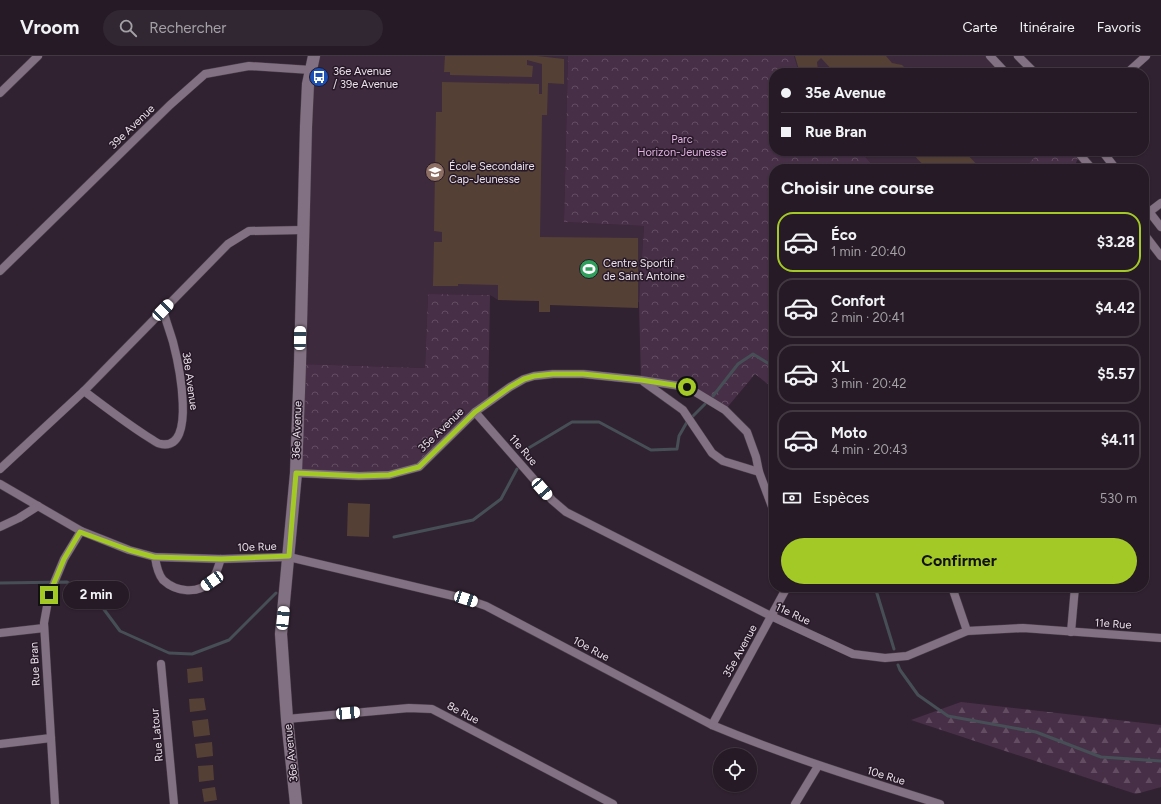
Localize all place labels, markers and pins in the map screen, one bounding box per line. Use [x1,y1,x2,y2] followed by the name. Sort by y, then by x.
[333,65,398,91] place label: 36e Avenue / 39e Avenue
[308,66,330,88] bus stop icon: 36e Avenue / 39e Avenue
[449,160,535,186] place label: École Secondaire Cap-Jeunesse
[424,161,446,183] school or university icon: École Secondaire Cap-Jeunesse
[603,257,685,283] place label: Centre Sportif de Saint Antoine
[578,258,600,280] sports icon: Centre Sportif de Saint Antoine

